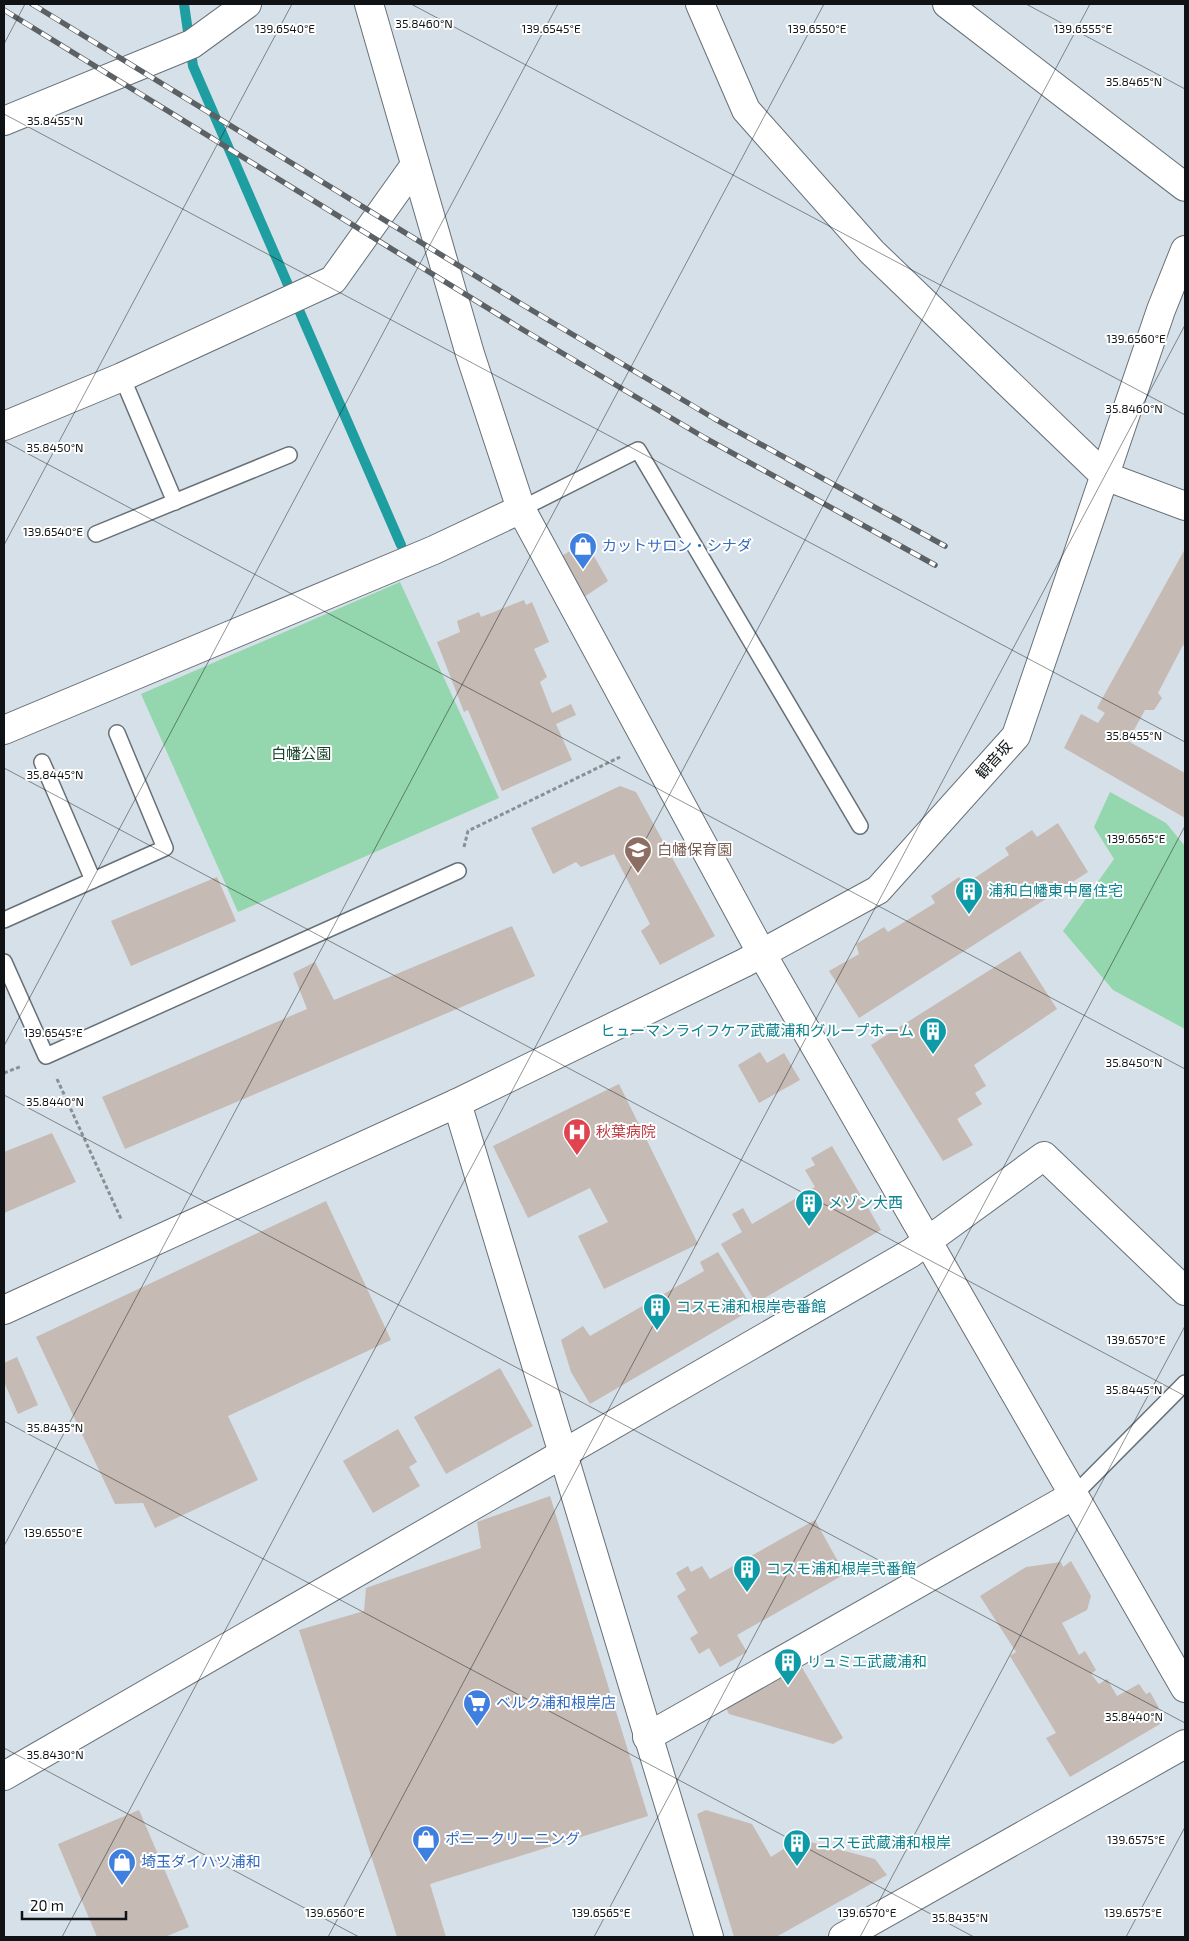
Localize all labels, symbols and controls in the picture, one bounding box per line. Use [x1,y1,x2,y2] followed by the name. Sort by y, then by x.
[395,16,453,30] text: 35.8460°N
[255,21,315,35] text: 139.6540°E
[521,21,581,35] text: 139.6545°E
[787,21,847,35] text: 139.6550°E
[1054,21,1112,35] text: 139.6555°E
[1106,74,1162,88] text: 35.8465°N
[27,113,83,127] text: 35.8455°N
[1106,331,1166,345] text: 139.6560°E
[1105,401,1163,415] text: 35.8460°N
[26,440,84,454] text: 35.8450°N
[23,524,83,538] text: 139.6540°E
[568,531,598,570] shop icon: カットサロン・シナダ
[602,536,752,554] place label: カットサロン・シナダ
[1106,728,1162,742] text: 35.8455°N
[972,737,1015,782] street label: 観音坂
[271,744,331,762] park label: 白幡公園
[26,767,84,781] text: 35.8445°N
[1107,831,1166,845] text: 139.6565°E
[623,835,653,874] school or university icon: 白幡保育園
[657,840,732,858] place label: 白幡保育園
[954,876,984,915] building icon: 浦和白幡東中層住宅
[988,881,1123,899] place label: 浦和白幡東中層住宅
[918,1016,948,1055] building icon: ヒューマンライフケア武蔵浦和グループホーム
[600,1021,914,1039] place label: ヒューマンライフケア武蔵浦和グループホーム
[23,1025,83,1039] text: 139.6545°E
[1105,1055,1163,1069] text: 35.8450°N
[26,1094,84,1108] text: 35.8440°N
[562,1117,592,1156] hospital icon: 秋葉病院
[596,1122,656,1140] place label: 秋葉病院
[794,1188,824,1227] building icon: メゾン大西
[828,1193,903,1211] place label: メゾン大西
[642,1292,672,1331] building icon: コスモ浦和根岸壱番館
[676,1297,826,1315] place label: コスモ浦和根岸壱番館
[1107,1332,1166,1346] text: 139.6570°E
[1105,1382,1163,1396] text: 35.8445°N
[27,1420,83,1434] text: 35.8435°N
[23,1525,83,1539] text: 139.6550°E
[732,1554,762,1593] building icon: コスモ浦和根岸弐番館
[766,1559,916,1577] place label: コスモ浦和根岸弐番館
[773,1647,803,1686] building icon: リュミエ武蔵浦和
[807,1652,927,1670] place label: リュミエ武蔵浦和
[462,1688,492,1727] supermarket icon: ベルク浦和根岸店
[496,1693,616,1711] place label: ベルク浦和根岸店
[1105,1709,1163,1723] text: 35.8440°N
[26,1747,84,1761] text: 35.8430°N
[411,1824,441,1863] shop icon: ポニークリーニング
[782,1828,812,1867] building icon: コスモ武蔵浦和根岸
[445,1829,580,1847] place label: ポニークリーニング
[1107,1832,1165,1846] text: 139.6575°E
[816,1833,951,1851] place label: コスモ武蔵浦和根岸
[107,1847,137,1886] shop icon: 埼玉ダイハツ浦和
[141,1852,261,1870] place label: 埼玉ダイハツ浦和
[22,1888,126,1920] scale bar
[30,1896,64,1914] text: 20 m
[305,1905,365,1919] text: 139.6560°E
[572,1905,631,1919] text: 139.6565°E
[838,1905,897,1919] text: 139.6570°E
[1104,1905,1162,1919] text: 139.6575°E
[932,1910,988,1924] text: 35.8435°N

